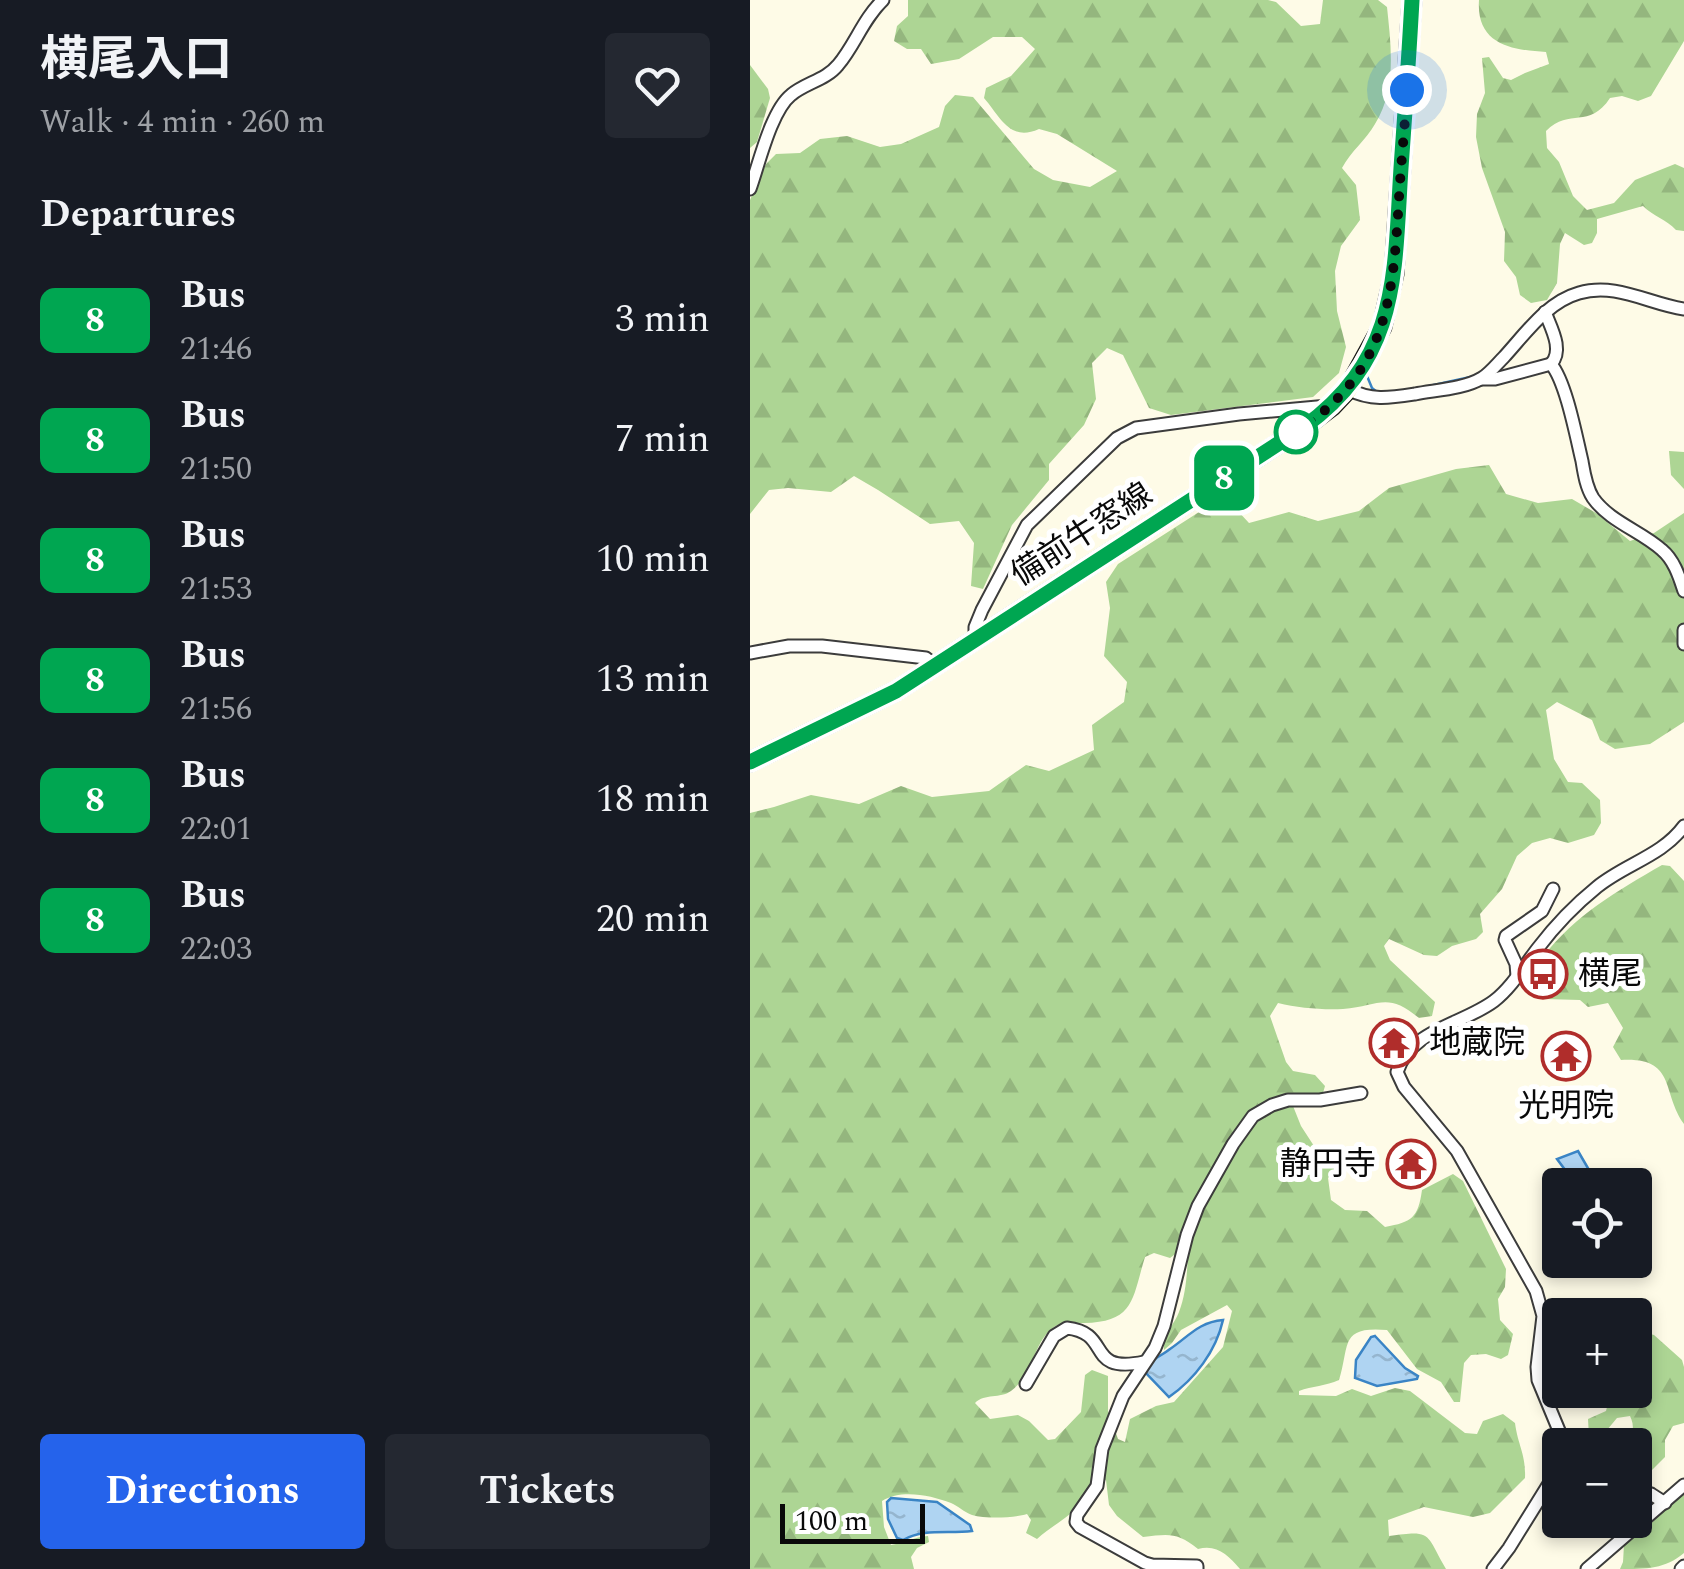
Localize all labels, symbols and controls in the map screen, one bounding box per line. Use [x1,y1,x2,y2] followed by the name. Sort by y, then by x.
[40,24,232,97] text: 横尾入口
[605,33,710,138] button: heart
[1382,65,1432,115] your location
[40,98,325,147] text: Walk · 4 min · 260 m
[40,186,236,244] text: Departures
[180,267,246,325] text: Bus
[615,291,710,349] text: 3 min
[85,294,105,347] text: 8
[180,325,252,374] text: 21:46
[180,387,246,445] text: Bus
[615,411,710,469] text: 7 min
[1275,411,1317,453] unlabelled marker
[85,414,105,467] text: 8
[180,445,252,494] text: 21:50
[1192,446,1256,510] line badge: 8
[1214,452,1234,505] text: 8
[1002,471,1162,599] street label: 備前牛窓線
[180,507,246,565] text: Bus
[596,531,710,589] text: 10 min
[85,534,105,587] text: 8
[180,565,252,614] text: 21:53
[180,627,246,685] text: Bus
[596,651,710,709] text: 13 min
[85,654,105,707] text: 8
[180,685,252,734] text: 21:56
[180,747,246,805] text: Bus
[596,771,710,829] text: 18 min
[85,774,105,827] text: 8
[180,805,252,854] text: 22:01
[180,867,246,925] text: Bus
[596,891,710,949] text: 20 min
[85,894,105,947] text: 8
[180,925,252,974] text: 22:03
[1517,948,1569,1000] bus stop icon: 横尾
[1578,950,1642,999] place label: 横尾
[1368,1017,1420,1069] temple icon: 地蔵院
[1429,1019,1525,1068] place label: 地蔵院
[1540,1030,1592,1082] temple icon: 光明院
[1518,1082,1614,1131] place label: 光明院
[1385,1138,1437,1190] temple icon: 静円寺
[1280,1140,1376,1189] place label: 静円寺
[1542,1168,1652,1538] map controls
[1542,1168,1652,1278] button: locate
[1542,1298,1652,1408] button: +
[1542,1428,1652,1538] button: −
[40,1434,365,1549] button: Directions
[385,1434,710,1549] button: Tickets
[780,1499,925,1544] scale bar
[795,1500,868,1543] text: 100 m

